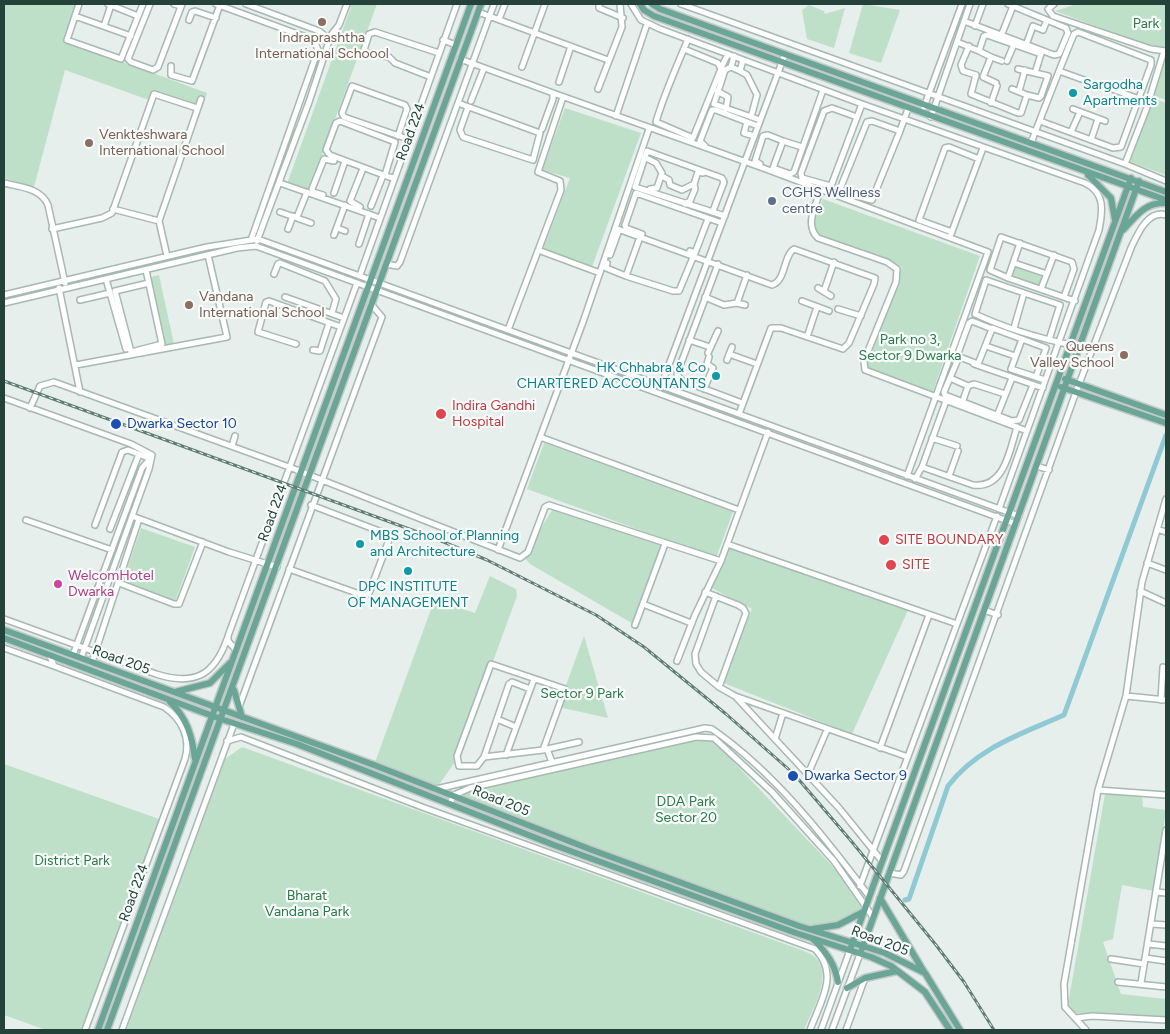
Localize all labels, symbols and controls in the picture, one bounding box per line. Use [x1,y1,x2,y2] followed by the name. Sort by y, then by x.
[316,16,328,28] marker: Indraprashtha International Schoool
[1133,16,1159,32] park label: Park
[255,30,389,62] place label: Indraprashtha International Schoool
[1083,77,1157,110] place label: Sargodha Apartments
[1067,87,1079,99] marker: Sargodha Apartments
[393,101,429,163] street label: Road 224
[99,127,225,160] place label: Venkteshwara International School
[83,137,95,149] marker: Venkteshwara International School
[782,185,880,218] place label: CGHS Wellness centre
[766,195,778,207] marker: CGHS Wellness centre
[199,289,325,322] place label: Vandana International School
[183,299,195,311] marker: Vandana International School
[859,332,961,364] park label: Park no 3, Sector 9 Dwarka
[1030,339,1114,372] place label: Queens Valley School
[1118,349,1130,361] marker: Queens Valley School
[517,360,706,392] place label: HK Chhabra & Co CHARTERED ACCOUNTANTS
[710,370,722,382] marker: HK Chhabra & Co CHARTERED ACCOUNTANTS
[452,398,535,431] place label: Indira Gandhi Hospital
[434,407,448,421] marker: Indira Gandhi Hospital
[127,416,237,432] place label: Dwarka Sector 10
[109,417,123,431] marker: Dwarka Sector 10
[255,482,291,544] street label: Road 224
[370,528,519,560] place label: MBS School of Planning and Architecture
[895,532,1003,548] place label: SITE BOUNDARY
[877,533,891,547] marker: SITE BOUNDARY
[354,538,366,550] marker: MBS School of Planning and Architecture
[902,557,930,573] place label: SITE
[884,558,898,572] marker: SITE
[402,565,414,577] marker: DPC INSTITUTE OF MANAGEMENT
[68,568,154,600] place label: WelcomHotel Dwarka
[52,578,64,590] marker: WelcomHotel Dwarka
[348,579,468,612] place label: DPC INSTITUTE OF MANAGEMENT
[90,642,152,678] street label: Road 205
[540,686,624,702] park label: Sector 9 Park
[804,768,907,784] place label: Dwarka Sector 9
[786,769,800,783] marker: Dwarka Sector 9
[470,782,532,820] street label: Road 205
[655,794,717,826] park label: DDA Park Sector 20
[34,853,110,869] park label: District Park
[116,862,152,924] street label: Road 224
[265,888,349,920] park label: Bharat Vandana Park
[849,922,911,960] street label: Road 205

